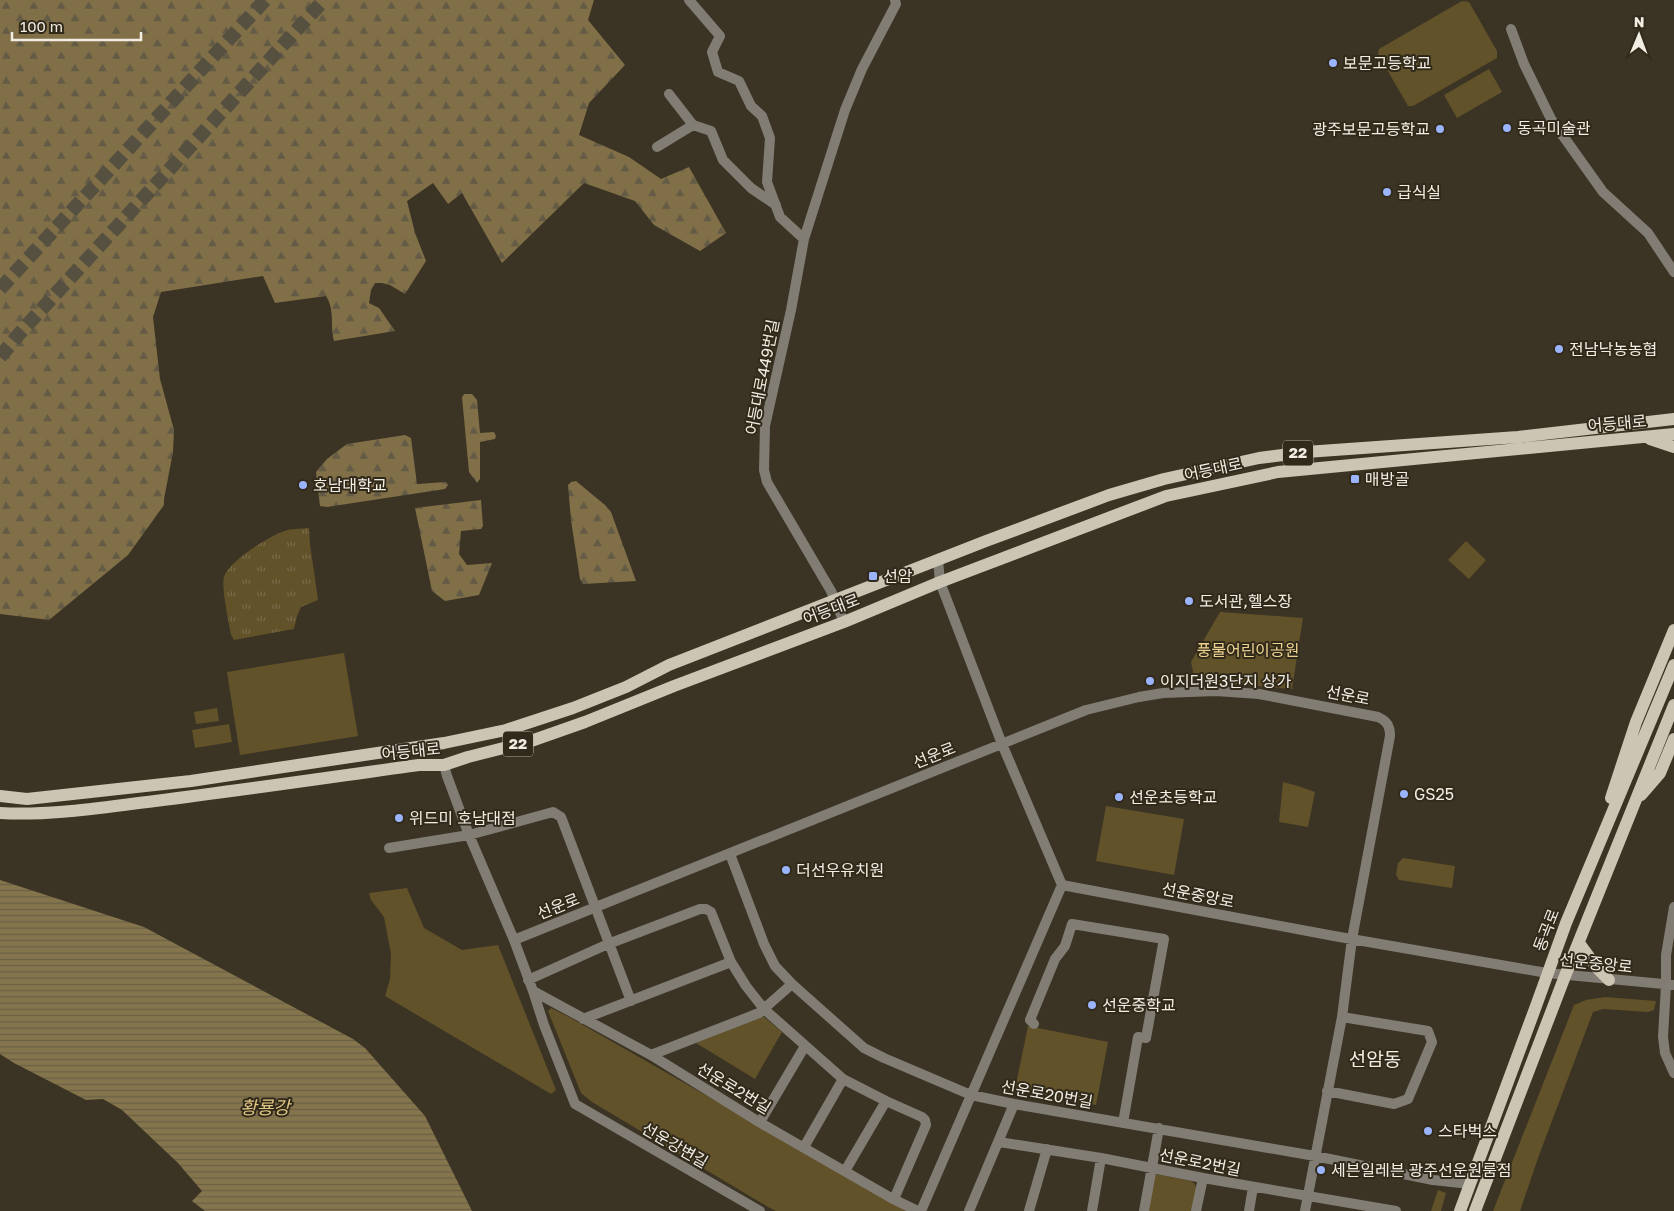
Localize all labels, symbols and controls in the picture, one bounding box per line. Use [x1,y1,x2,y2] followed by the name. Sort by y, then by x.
[12,10,141,42] scale bar
[1614,10,1664,60] north arrow
[1634,13,1645,30] text: N
[20,17,63,35] text: 100 m
[1343,53,1431,73] place label: 보문고등학교
[1327,57,1339,69] marker: 보문고등학교
[1517,118,1591,138] place label: 동곡미술관
[1312,119,1430,139] place label: 광주보문고등학교
[1501,122,1513,134] marker: 동곡미술관
[1434,123,1446,135] marker: 광주보문고등학교
[1397,182,1441,202] place label: 급식실
[1381,186,1393,198] marker: 급식실
[741,317,783,437] street label: 어등대로449번길
[1569,339,1657,359] place label: 전남낙농농협
[1553,343,1565,355] marker: 전남낙농농협
[1587,410,1647,436] street label: 어등대로
[1283,440,1313,466] road number: 22
[1182,453,1244,485] street label: 어등대로
[1365,469,1409,489] place label: 매방골
[1349,473,1361,485] marker: 매방골
[313,475,387,495] place label: 호남대학교
[297,479,309,491] marker: 호남대학교
[883,566,913,586] place label: 선암
[867,570,879,582] marker: 선암
[800,589,862,629] street label: 어등대로
[1199,591,1292,611] place label: 도서관,헬스장
[1183,595,1195,607] marker: 도서관,헬스장
[1196,640,1300,660] park label: 풍물어린이공원
[1160,671,1291,691] place label: 이지더원3단지 상가
[1144,675,1156,687] marker: 이지더원3단지 상가
[1324,681,1372,709] street label: 선운로
[503,732,533,756] road number: 22
[910,737,958,773] street label: 선운로
[381,738,442,764] street label: 어등대로
[1414,784,1454,804] place label: GS25
[1129,787,1217,807] place label: 선운초등학교
[1398,788,1410,800] marker: GS25
[1113,791,1125,803] marker: 선운초등학교
[409,808,516,828] place label: 위드미 호남대점
[393,812,405,824] marker: 위드미 호남대점
[796,860,884,880] place label: 더선우유치원
[780,864,792,876] marker: 더선우유치원
[1160,878,1236,912] street label: 선운중앙로
[534,888,582,924] street label: 선운로
[1529,906,1563,954] street label: 동곡로
[1558,949,1634,977] street label: 선운중앙로
[1102,995,1176,1015] place label: 선운중학교
[1086,999,1098,1011] marker: 선운중학교
[1349,1047,1401,1070] district label: 선암동
[693,1058,775,1118] street label: 선운로2번길
[1000,1076,1094,1112] street label: 선운로20번길
[240,1096,292,1118] water label: 황룡강
[638,1118,712,1172] street label: 선운강변길
[1438,1121,1497,1141] place label: 스타벅스
[1422,1125,1434,1137] marker: 스타벅스
[1157,1144,1243,1180] street label: 선운로2번길
[1331,1160,1512,1180] place label: 세븐일레븐 광주선운원룸점
[1315,1164,1327,1176] marker: 세븐일레븐 광주선운원룸점

